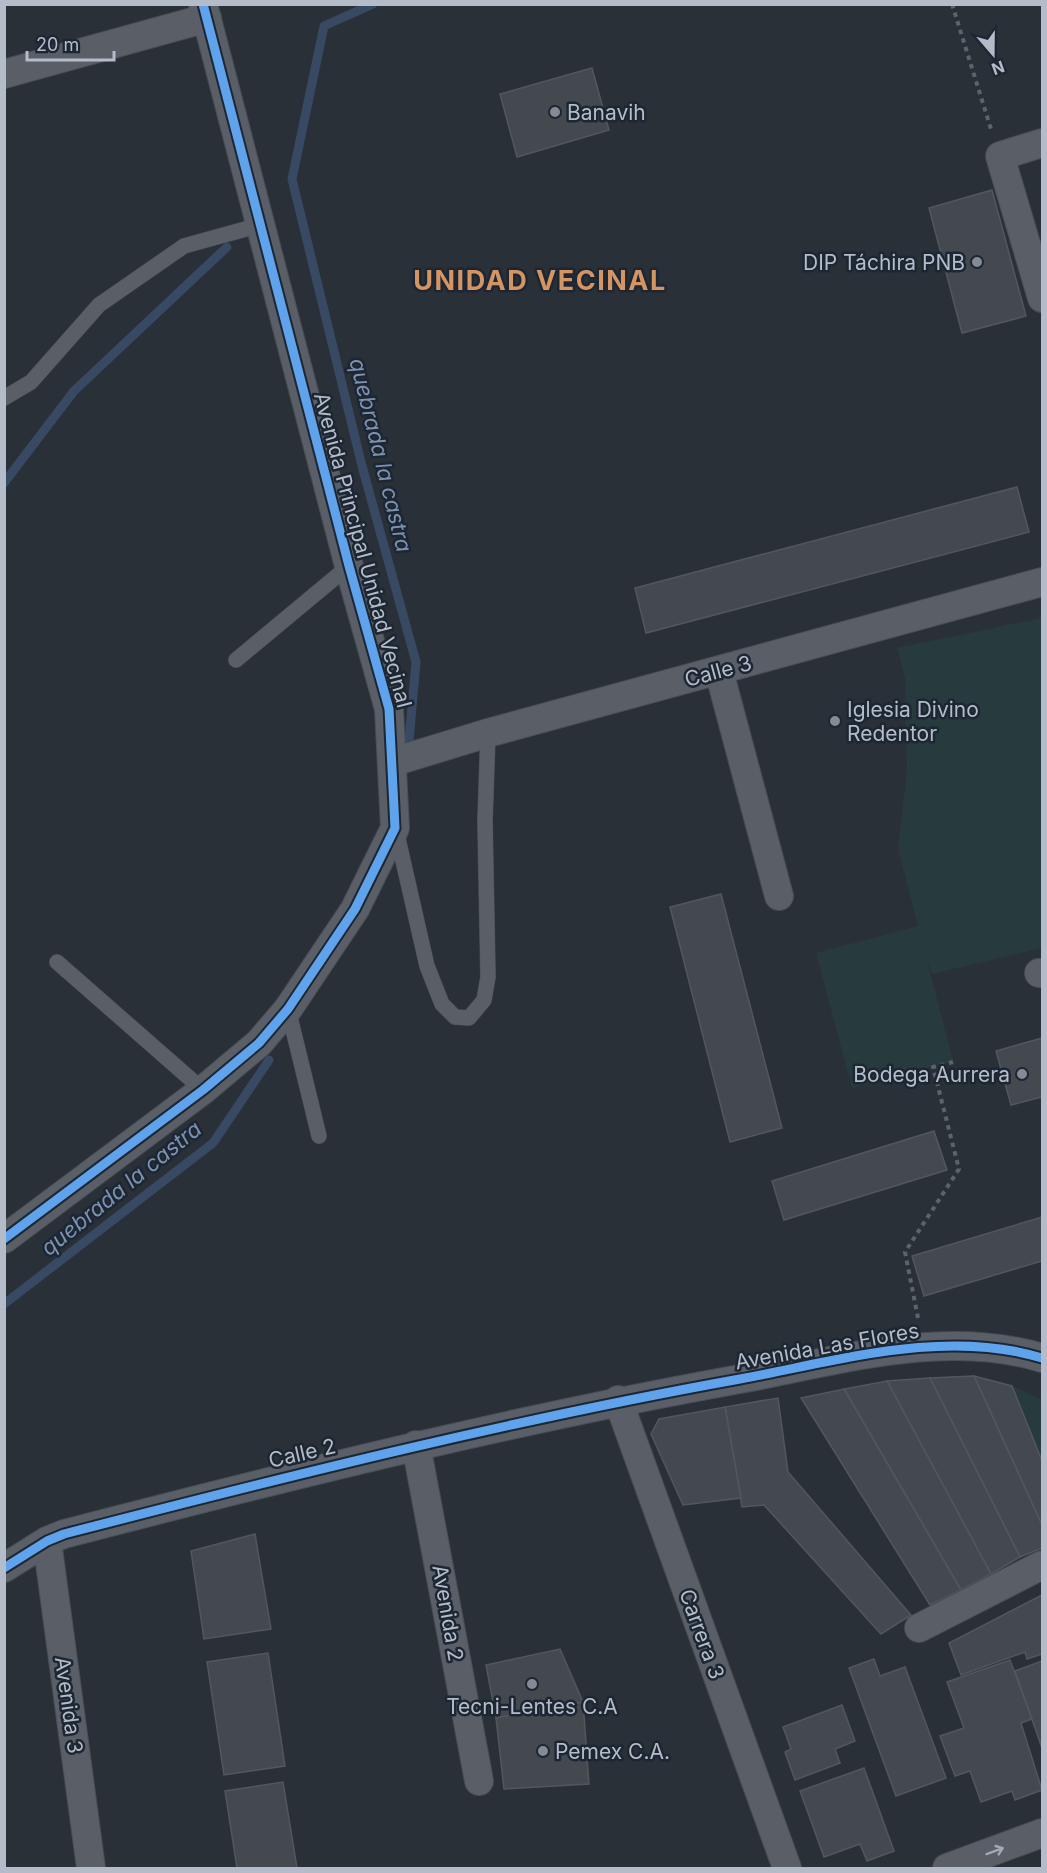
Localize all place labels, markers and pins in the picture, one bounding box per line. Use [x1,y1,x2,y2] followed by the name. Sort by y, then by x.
[567,100,646,125] place label: Banavih
[548,105,562,119] marker: Banavih
[803,250,965,275] place label: DIP Táchira PNB
[970,255,984,269] marker: DIP Táchira PNB
[847,697,979,746] place label: Iglesia Divino Redentor
[828,714,842,728] marker: Iglesia Divino Redentor
[853,1062,1010,1087] place label: Bodega Aurrera
[1015,1067,1029,1081] marker: Bodega Aurrera
[525,1677,539,1691] marker: Tecni-Lentes C.A
[446,1694,618,1719] place label: Tecni-Lentes C.A
[555,1739,670,1764] place label: Pemex C.A.
[536,1744,550,1758] marker: Pemex C.A.

